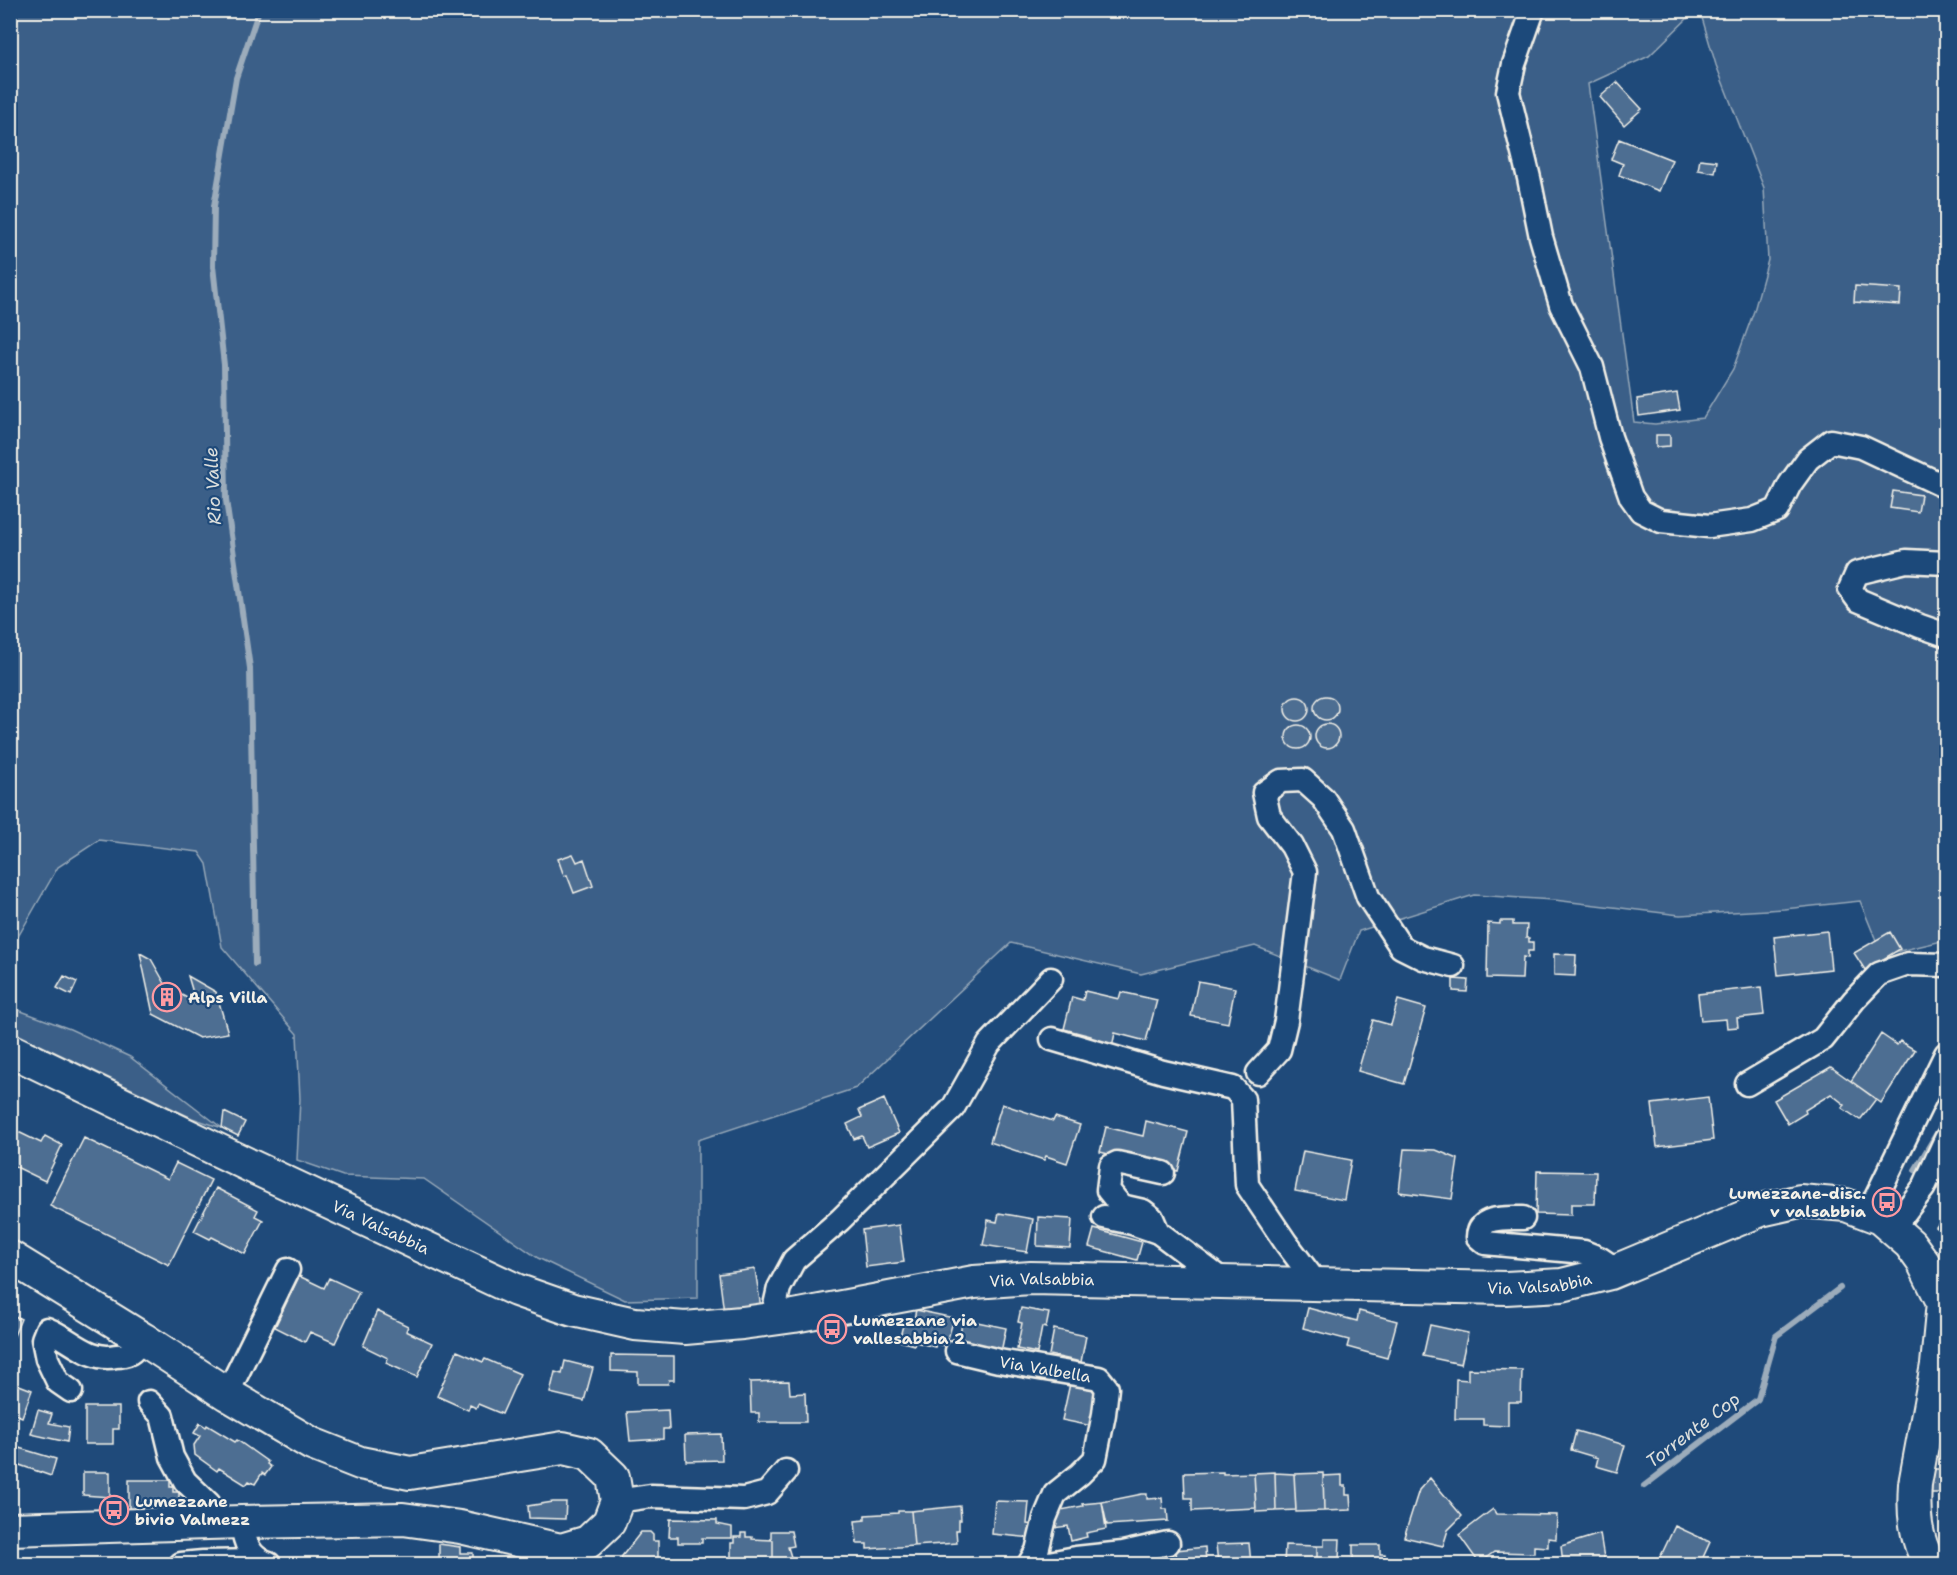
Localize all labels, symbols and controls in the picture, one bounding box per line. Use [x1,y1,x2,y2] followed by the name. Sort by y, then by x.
[199,446,227,526] water label: Rio Valle
[151,981,183,1013] building icon: Alps Villa
[188,987,268,1008] place label: Alps Villa
[1729,1183,1866,1222] place label: Lumezzane-disc. v valsabbia
[1871,1186,1903,1218] bus stop icon: Lumezzane-disc. v valsabbia
[329,1195,433,1259] street label: Via Valsabbia
[989,1267,1095,1291] street label: Via Valsabbia
[1487,1267,1594,1299] street label: Via Valsabbia
[853,1310,977,1349] place label: Lumezzane via vallesabbia 2
[816,1313,848,1345] bus stop icon: Lumezzane via vallesabbia 2
[998,1351,1093,1387] street label: Via Valbella
[1641,1387,1745,1473] water label: Torrente Cop
[135,1491,250,1530] place label: Lumezzane bivio Valmezz
[98,1494,130,1526] bus stop icon: Lumezzane bivio Valmezz

